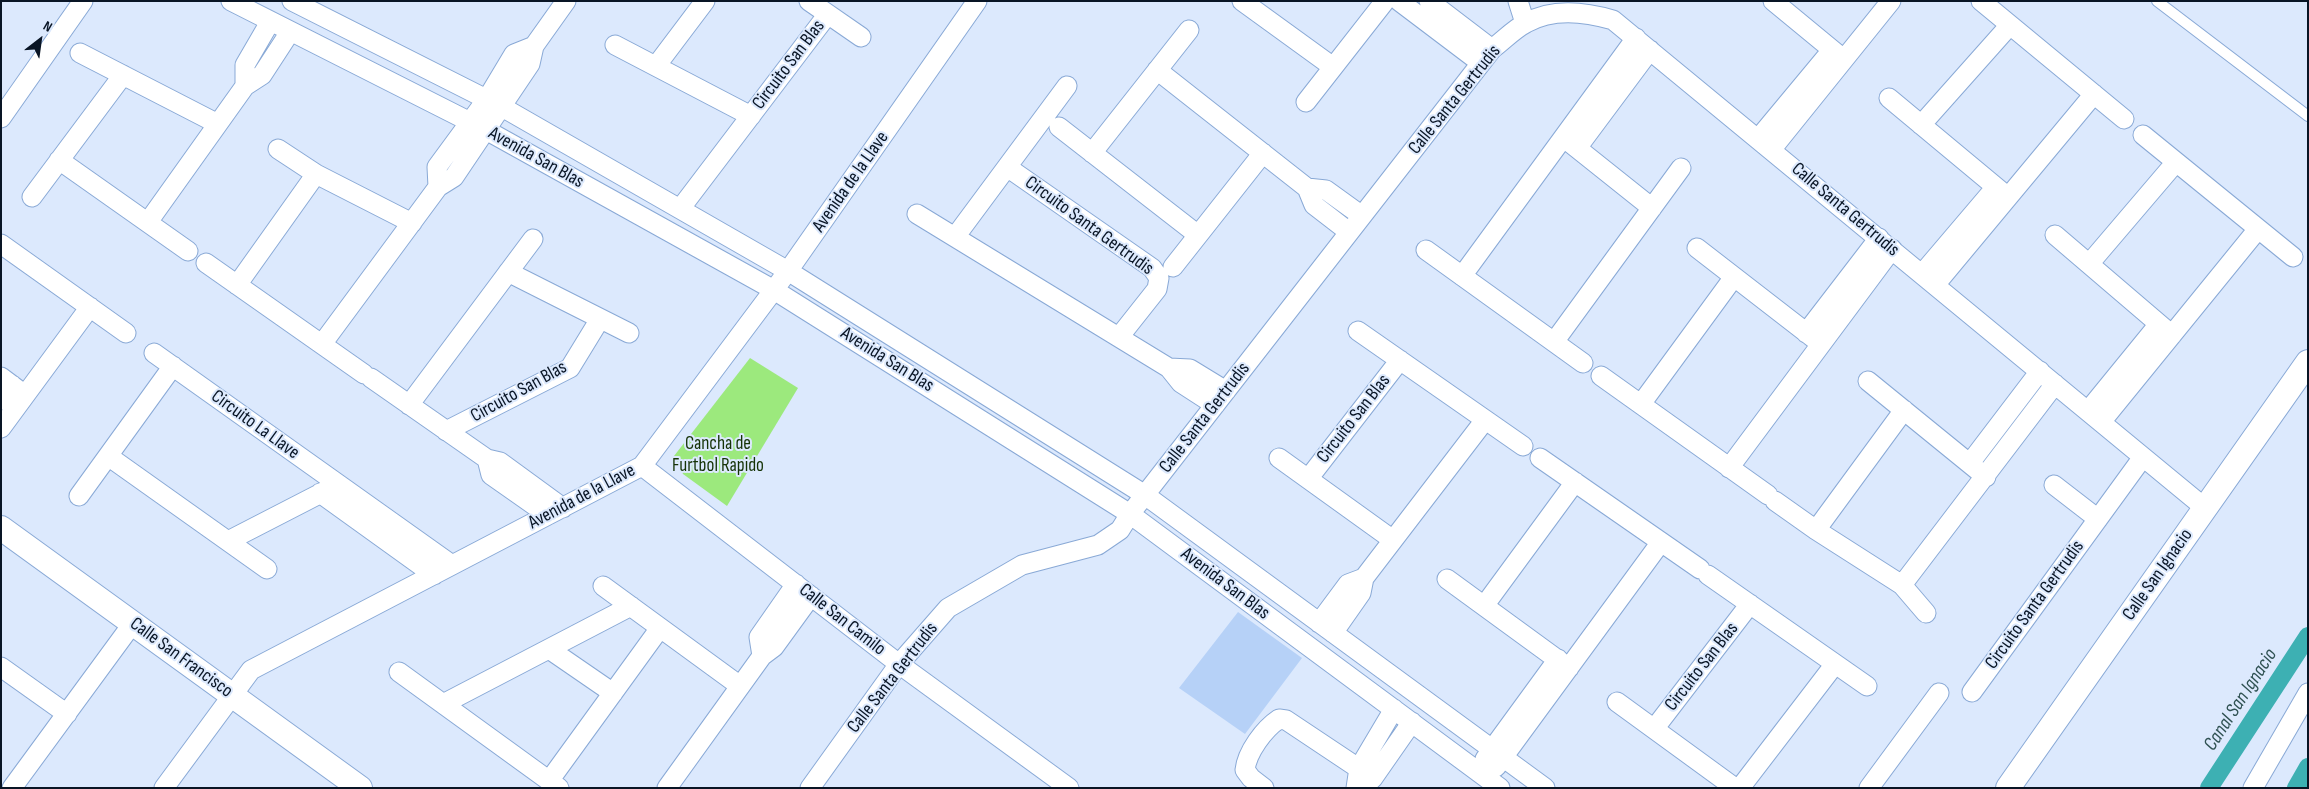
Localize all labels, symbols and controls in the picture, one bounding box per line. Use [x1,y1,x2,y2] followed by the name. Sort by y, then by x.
[15,15,65,65] north arrow
[748,16,830,114] street label: Circuito San Blas
[40,17,55,36] text: N
[1404,41,1506,159] street label: Calle Santa Gertrudis
[484,122,588,194] street label: Avenida San Blas
[808,127,894,237] street label: Avenida de la Llave
[1786,158,1904,262] street label: Calle Santa Gertrudis
[1020,172,1158,280] street label: Circuito Santa Gertrudis
[836,322,938,398] street label: Avenida San Blas
[467,356,571,428] street label: Circuito San Blas
[1155,358,1255,478] street label: Calle Santa Gertrudis
[1312,370,1396,468] street label: Circuito San Blas
[206,385,304,465] street label: Circuito La Llave
[672,433,764,477] park label: Cancha de Furtbol Rapido
[525,459,639,535] street label: Avenida de la Llave
[2118,525,2198,625] street label: Calle San Ignacio
[1981,536,2089,674] street label: Circuito Santa Gertrudis
[1176,543,1274,625] street label: Avenida San Blas
[794,579,890,661] street label: Calle San Camilo
[125,613,237,703] street label: Calle San Francisco
[843,618,943,738] street label: Calle Santa Gertrudis
[1660,618,1744,716] street label: Circuito San Blas
[2199,644,2283,756] water label: Canal San Ignacio

